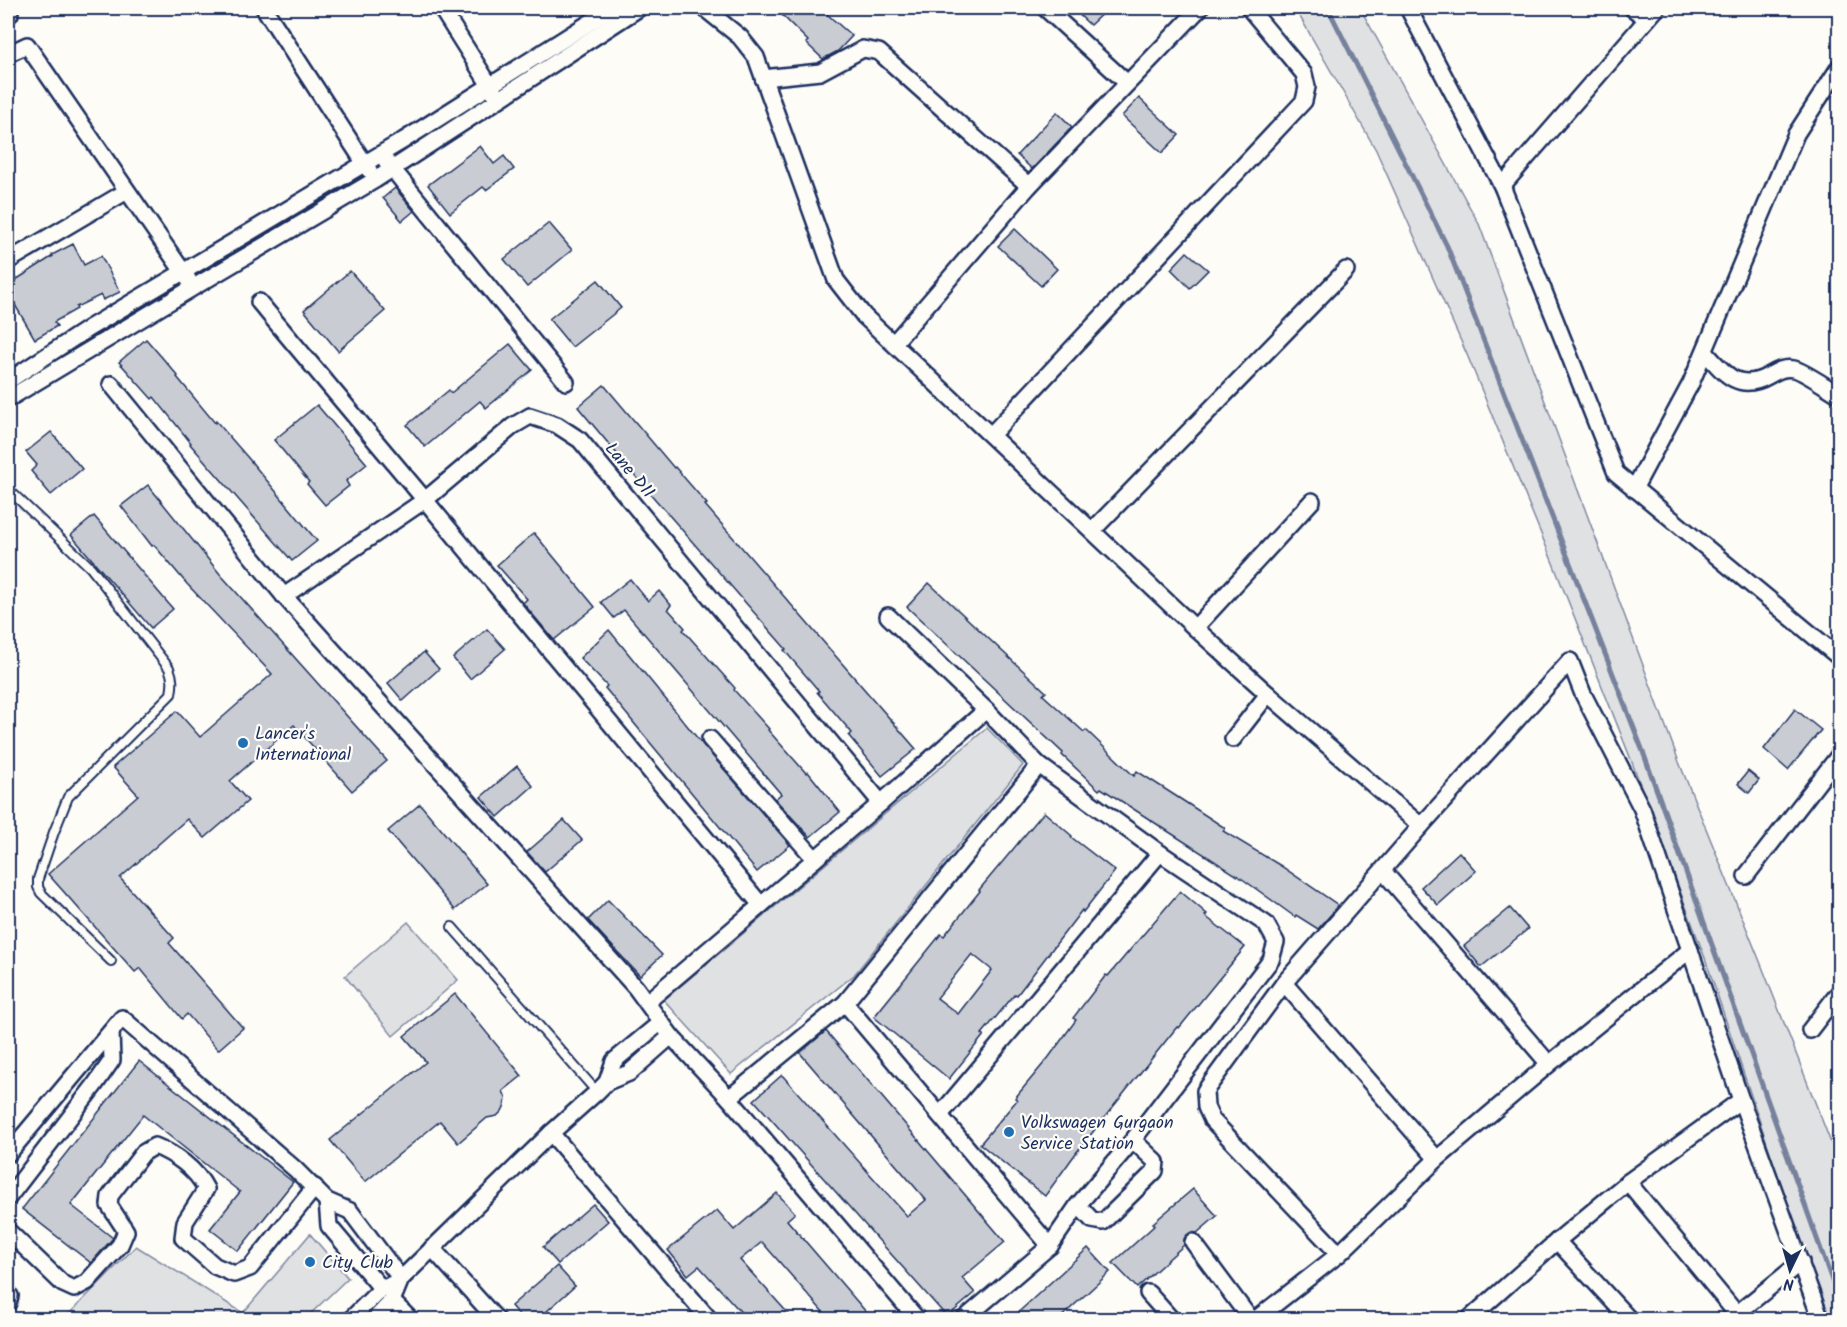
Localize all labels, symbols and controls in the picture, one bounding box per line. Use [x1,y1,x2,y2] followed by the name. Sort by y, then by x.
[596,436,661,506] street label: Lane D11
[255,720,352,770] place label: Lancer's International
[236,736,250,750] marker: Lancer's International
[1021,1109,1174,1159] place label: Volkswagen Gurgaon Service Station
[1002,1125,1016,1139] marker: Volkswagen Gurgaon Service Station
[1760,1240,1820,1300] north arrow
[322,1249,394,1278] place label: City Club
[303,1255,317,1269] marker: City Club
[1783,1271,1795,1296] text: N

